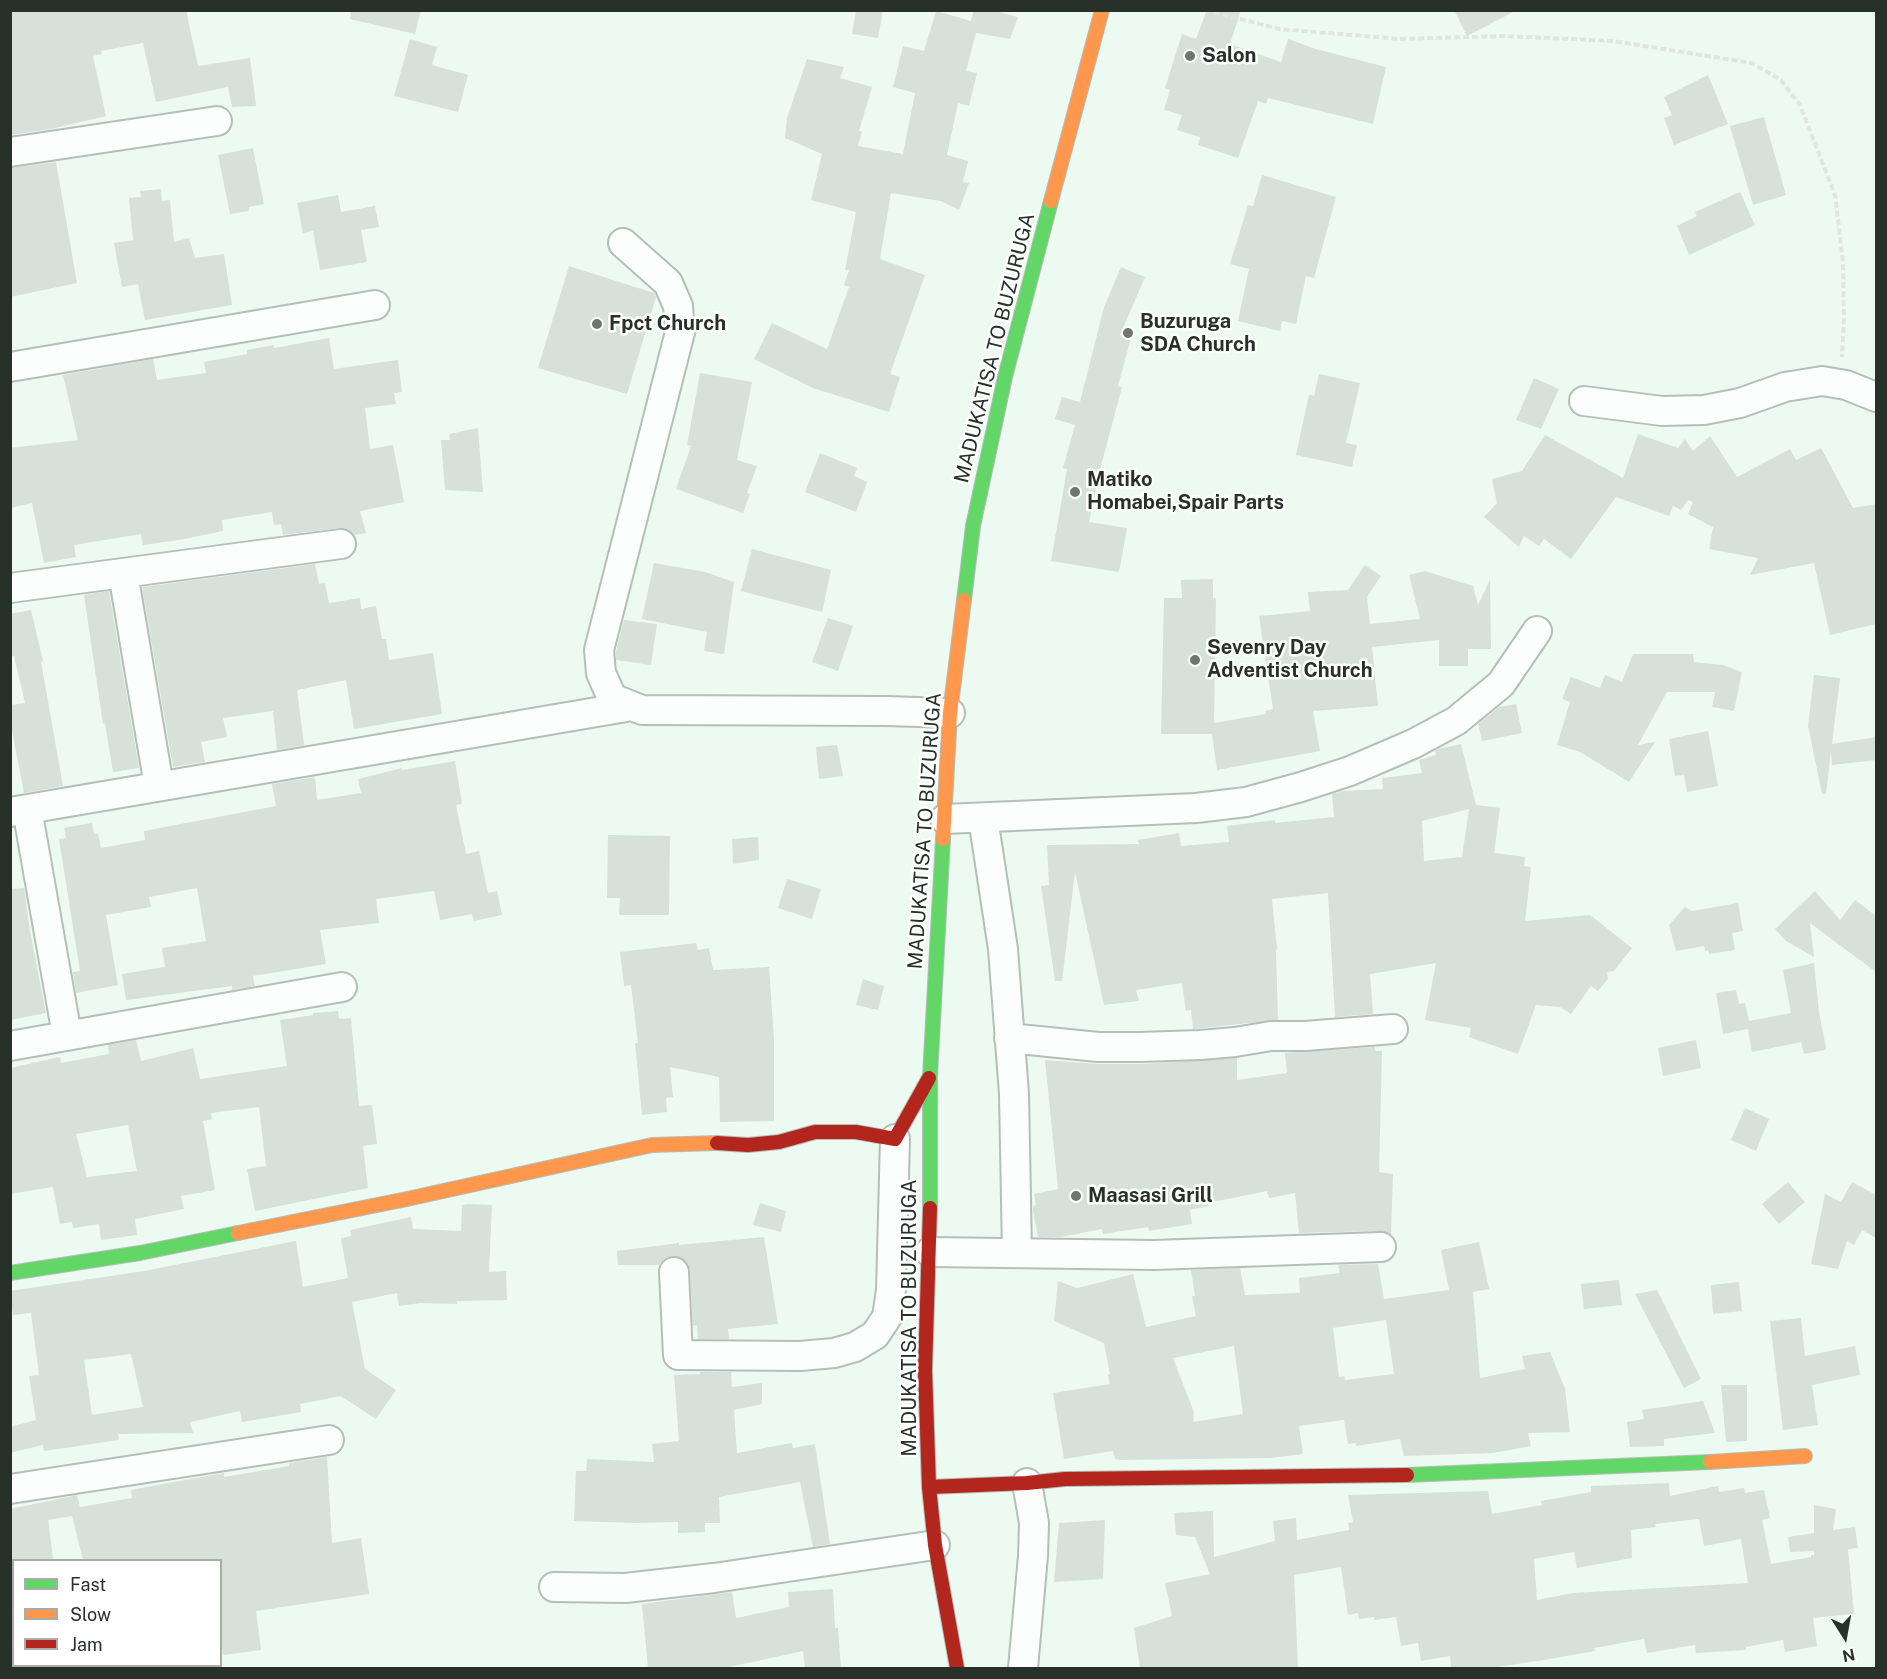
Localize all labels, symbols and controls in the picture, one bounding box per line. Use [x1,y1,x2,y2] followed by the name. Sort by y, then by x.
[1202,44,1256,68] place label: Salon
[1183,49,1197,63] marker: Salon
[950,210,1040,486] street label: MADUKATISA TO BUZURUGA
[1140,310,1256,357] place label: Buzuruga SDA Church
[609,312,726,336] place label: Fpct Church
[590,317,604,331] marker: Fpct Church
[1121,326,1135,340] marker: Buzuruga SDA Church
[1087,468,1284,515] place label: Matiko Homabei,Spair Parts
[1068,485,1082,499] marker: Matiko Homabei,Spair Parts
[1207,636,1373,683] place label: Sevenry Day Adventist Church
[1188,653,1202,667] marker: Sevenry Day Adventist Church
[903,692,947,970] street label: MADUKATISA TO BUZURUGA
[898,1179,922,1457] street label: MADUKATISA TO BUZURUGA
[1088,1184,1213,1208] place label: Maasasi Grill
[1069,1189,1083,1203] marker: Maasasi Grill
[12,1559,222,1667] legend
[70,1574,106,1595] text: Fast
[70,1604,111,1625] text: Slow
[1815,1607,1875,1667] north arrow
[70,1634,103,1655] text: Jam
[1841,1645,1856,1666] text: N

